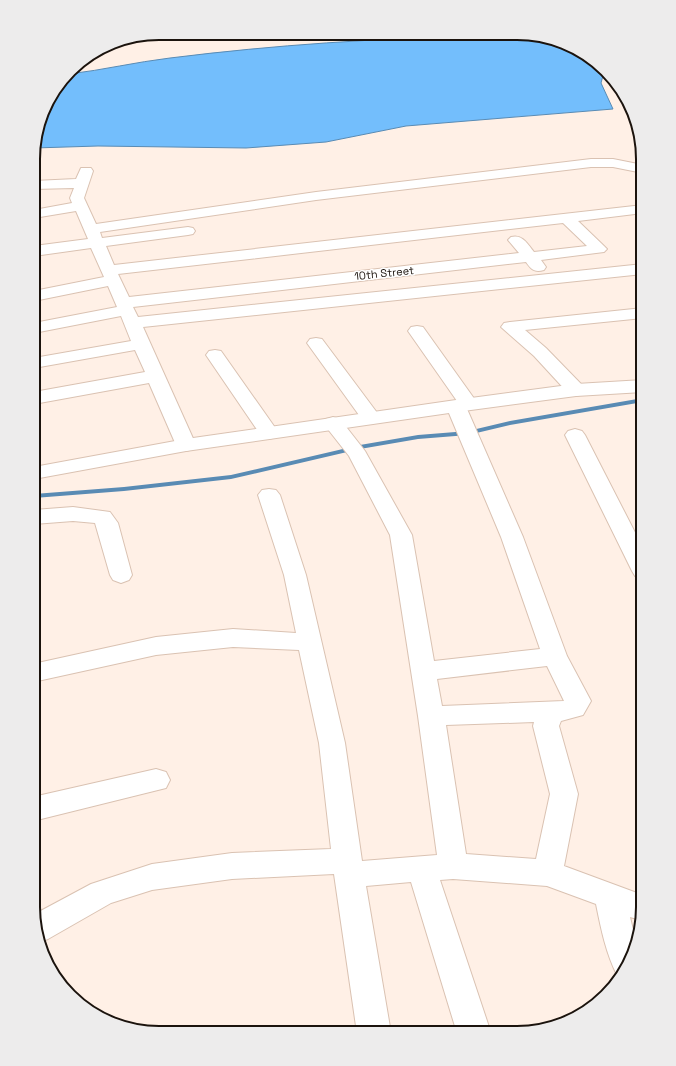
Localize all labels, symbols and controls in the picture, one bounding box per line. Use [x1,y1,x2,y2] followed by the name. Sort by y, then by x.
[353,263,415,283] street label: 10th Street

